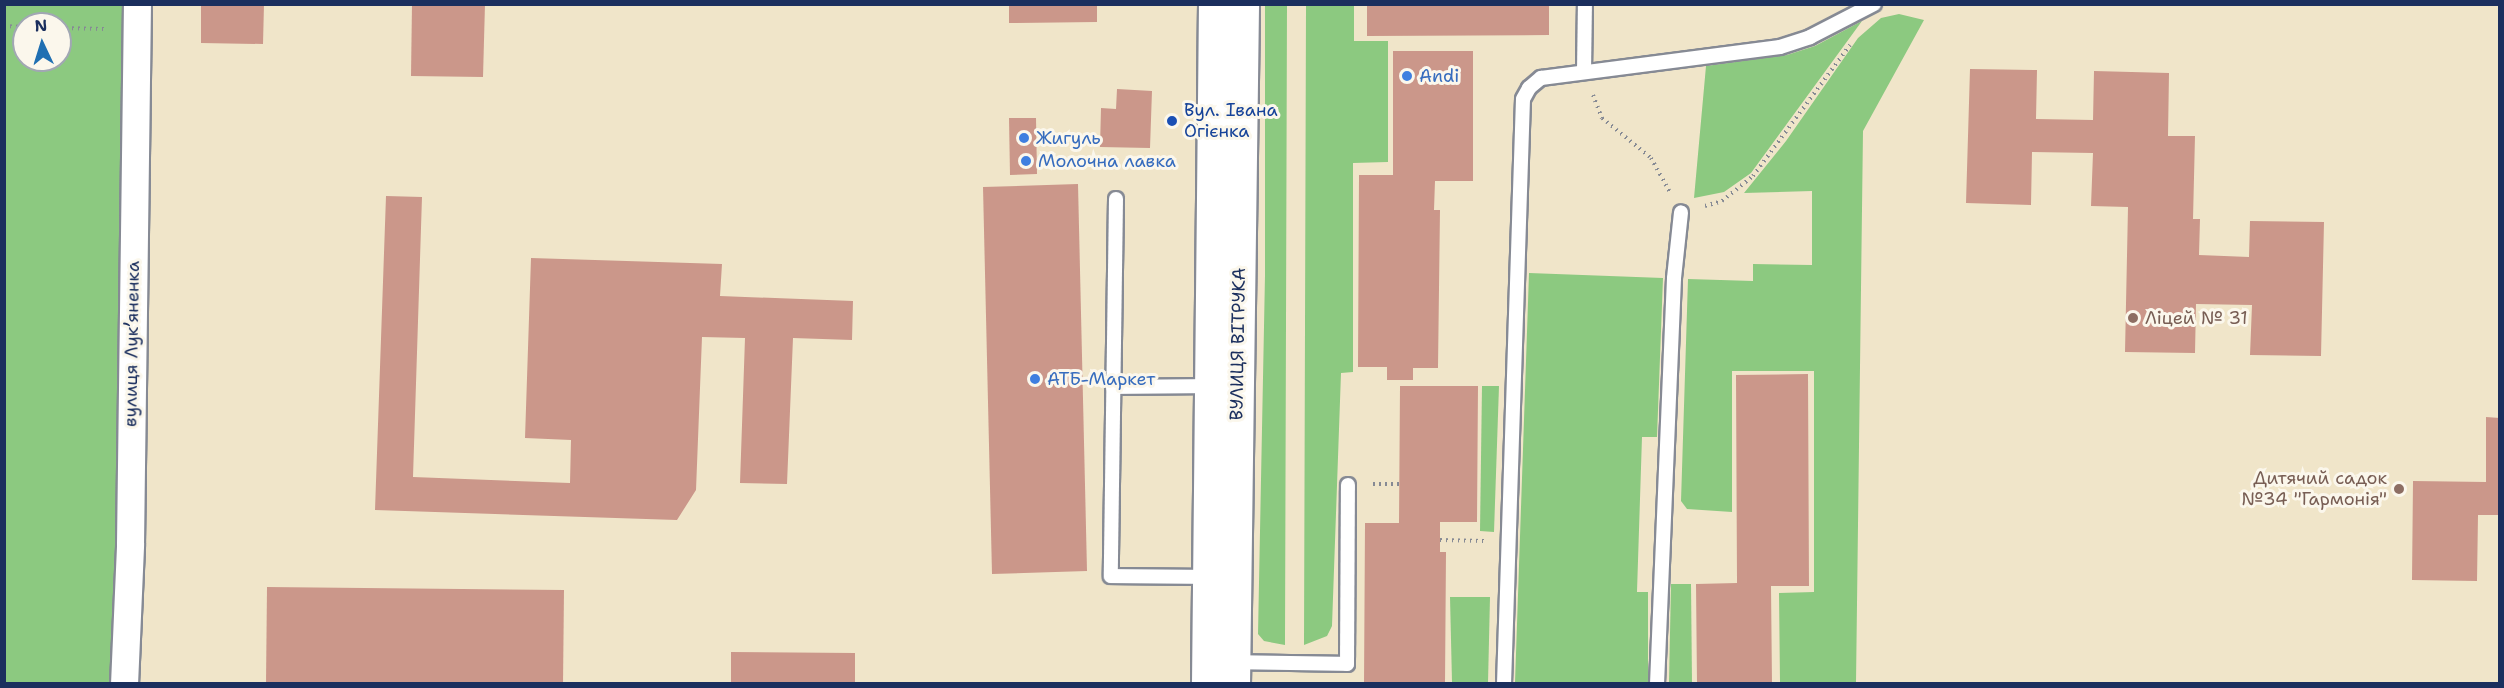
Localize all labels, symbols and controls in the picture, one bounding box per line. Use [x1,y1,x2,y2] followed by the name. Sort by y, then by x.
[12,12,72,72] north arrow
[34,15,48,36] text: N
[1419,65,1459,87] place label: Andi
[1400,69,1414,83] marker: Andi
[1184,100,1278,142] place label: Вул. Івана Огієнка
[1165,114,1179,128] marker: Вул. Івана Огієнка
[1036,127,1101,149] place label: Жигуль
[1017,131,1031,145] marker: Жигуль
[1038,150,1176,172] place label: Молочна лавка
[1019,154,1033,168] marker: Молочна лавка
[120,261,144,427] street label: вулиця Лукʼяненка
[1226,267,1250,421] street label: ВУЛИЦЯ ВІТРУКА
[2145,307,2248,329] place label: Ліцей № 31
[2126,311,2140,325] marker: Ліцей № 31
[1047,368,1155,390] place label: АТБ-Маркет
[1028,372,1042,386] marker: АТБ-Маркет
[2241,468,2387,510] place label: Дитячий садок №34 "Гармонія"
[2392,482,2406,496] marker: Дитячий садок №34 "Гармонія"

